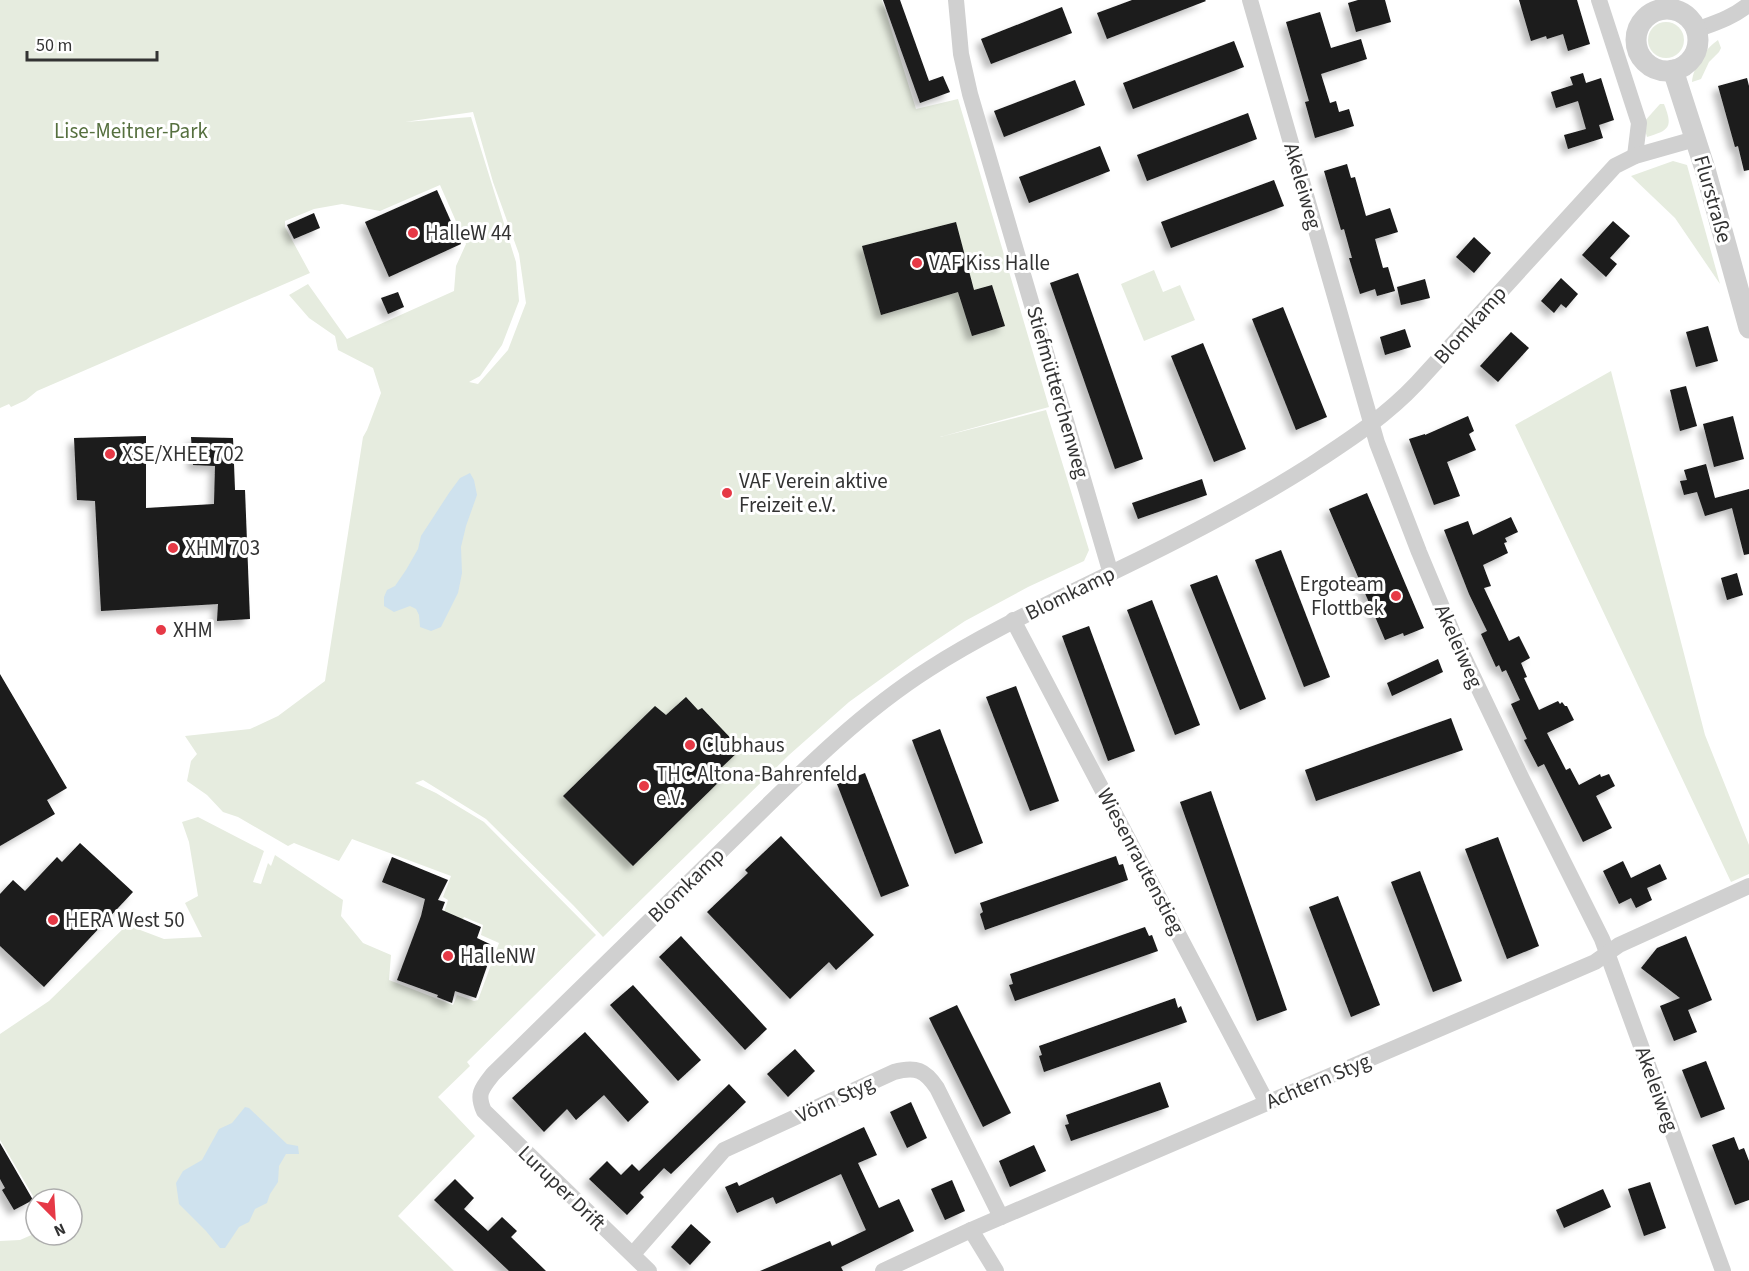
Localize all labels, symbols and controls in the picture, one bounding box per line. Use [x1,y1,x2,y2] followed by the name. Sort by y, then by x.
[27,24,158,62] scale bar
[36,33,72,58] text: 50 m
[54,116,208,146] park label: Lise-Meitner-Park
[1276,139,1330,233] street label: Akeleiweg
[1686,152,1740,246] street label: Flurstraße
[425,218,512,248] place label: HalleW 44
[406,226,420,240] marker: HalleW 44
[929,248,1050,278] place label: VAF Kiss Halle
[910,256,924,270] marker: VAF Kiss Halle
[1427,279,1513,371] street label: Blomkamp
[1019,302,1097,482] street label: Stiefmütterchenweg
[122,439,244,469] place label: XSE/XHEE 702
[103,447,117,461] marker: XSE/XHEE 702
[739,466,888,520] place label: VAF Verein aktive Freizeit e.V.
[720,486,734,500] marker: VAF Verein aktive Freizeit e.V.
[185,533,260,563] place label: XHM 703
[166,541,180,555] marker: XHM 703
[1020,558,1120,628] street label: Blomkamp
[1300,569,1385,623] place label: Ergoteam Flottbek
[1389,589,1403,603] marker: Ergoteam Flottbek
[1427,599,1491,693] street label: Akeleiweg
[173,615,213,645] place label: XHM
[154,623,168,637] marker: XHM
[702,730,785,760] place label: Clubhaus
[683,738,697,752] marker: Clubhaus
[656,759,857,813] place label: THC Altona-Bahrenfeld e.V.
[637,779,651,793] marker: THC Altona-Bahrenfeld e.V.
[1090,783,1192,940] street label: Wiesenrautenstieg
[641,841,731,929] street label: Blomkamp
[65,905,185,935] place label: HERA West 50
[46,913,60,927] marker: HERA West 50
[460,941,536,971] place label: HalleNW
[441,949,455,963] marker: HalleNW
[1628,1042,1686,1136] street label: Akeleiweg
[1261,1045,1375,1116] street label: Achtern Styg
[791,1068,879,1130] street label: Vörn Styg
[511,1138,613,1238] street label: Luruper Drift
[24,1187,84,1247] north arrow
[50,1218,69,1242] text: N

